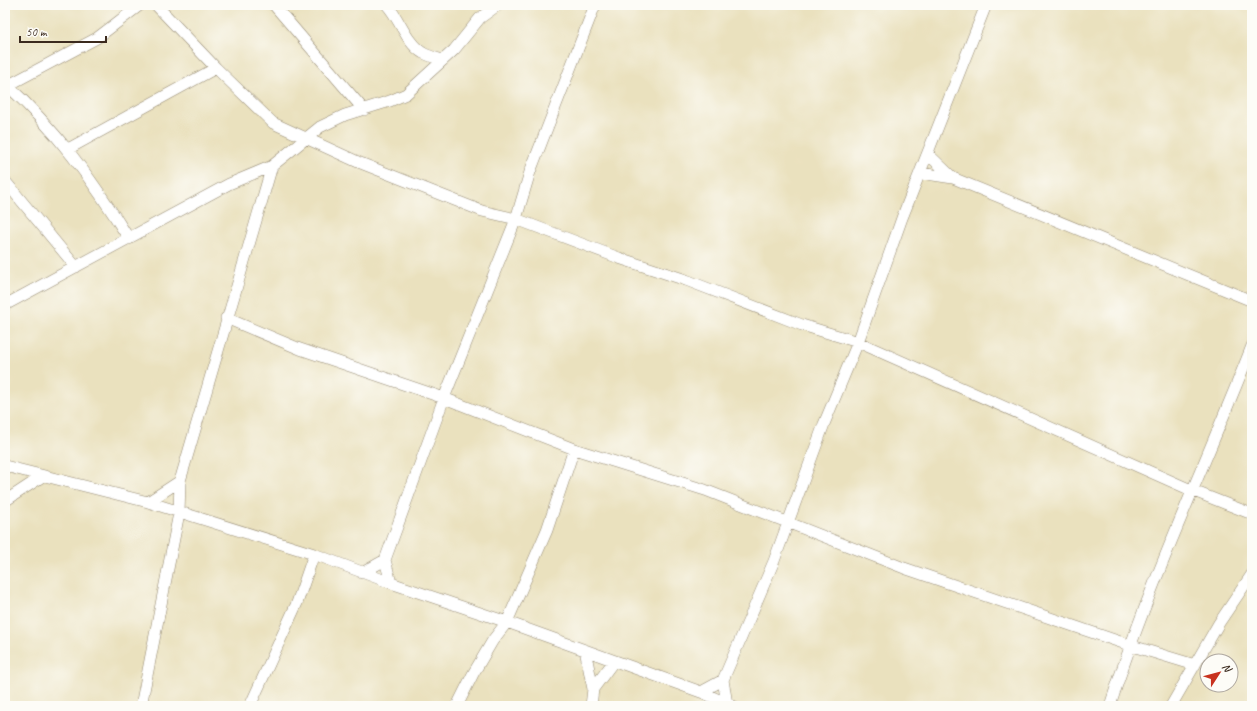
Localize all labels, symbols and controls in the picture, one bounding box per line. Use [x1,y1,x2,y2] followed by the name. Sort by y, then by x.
[20,18,106,44] scale bar
[26,24,48,40] text: 50 m
[1199,653,1239,693] north arrow
[1219,660,1236,676] text: N

